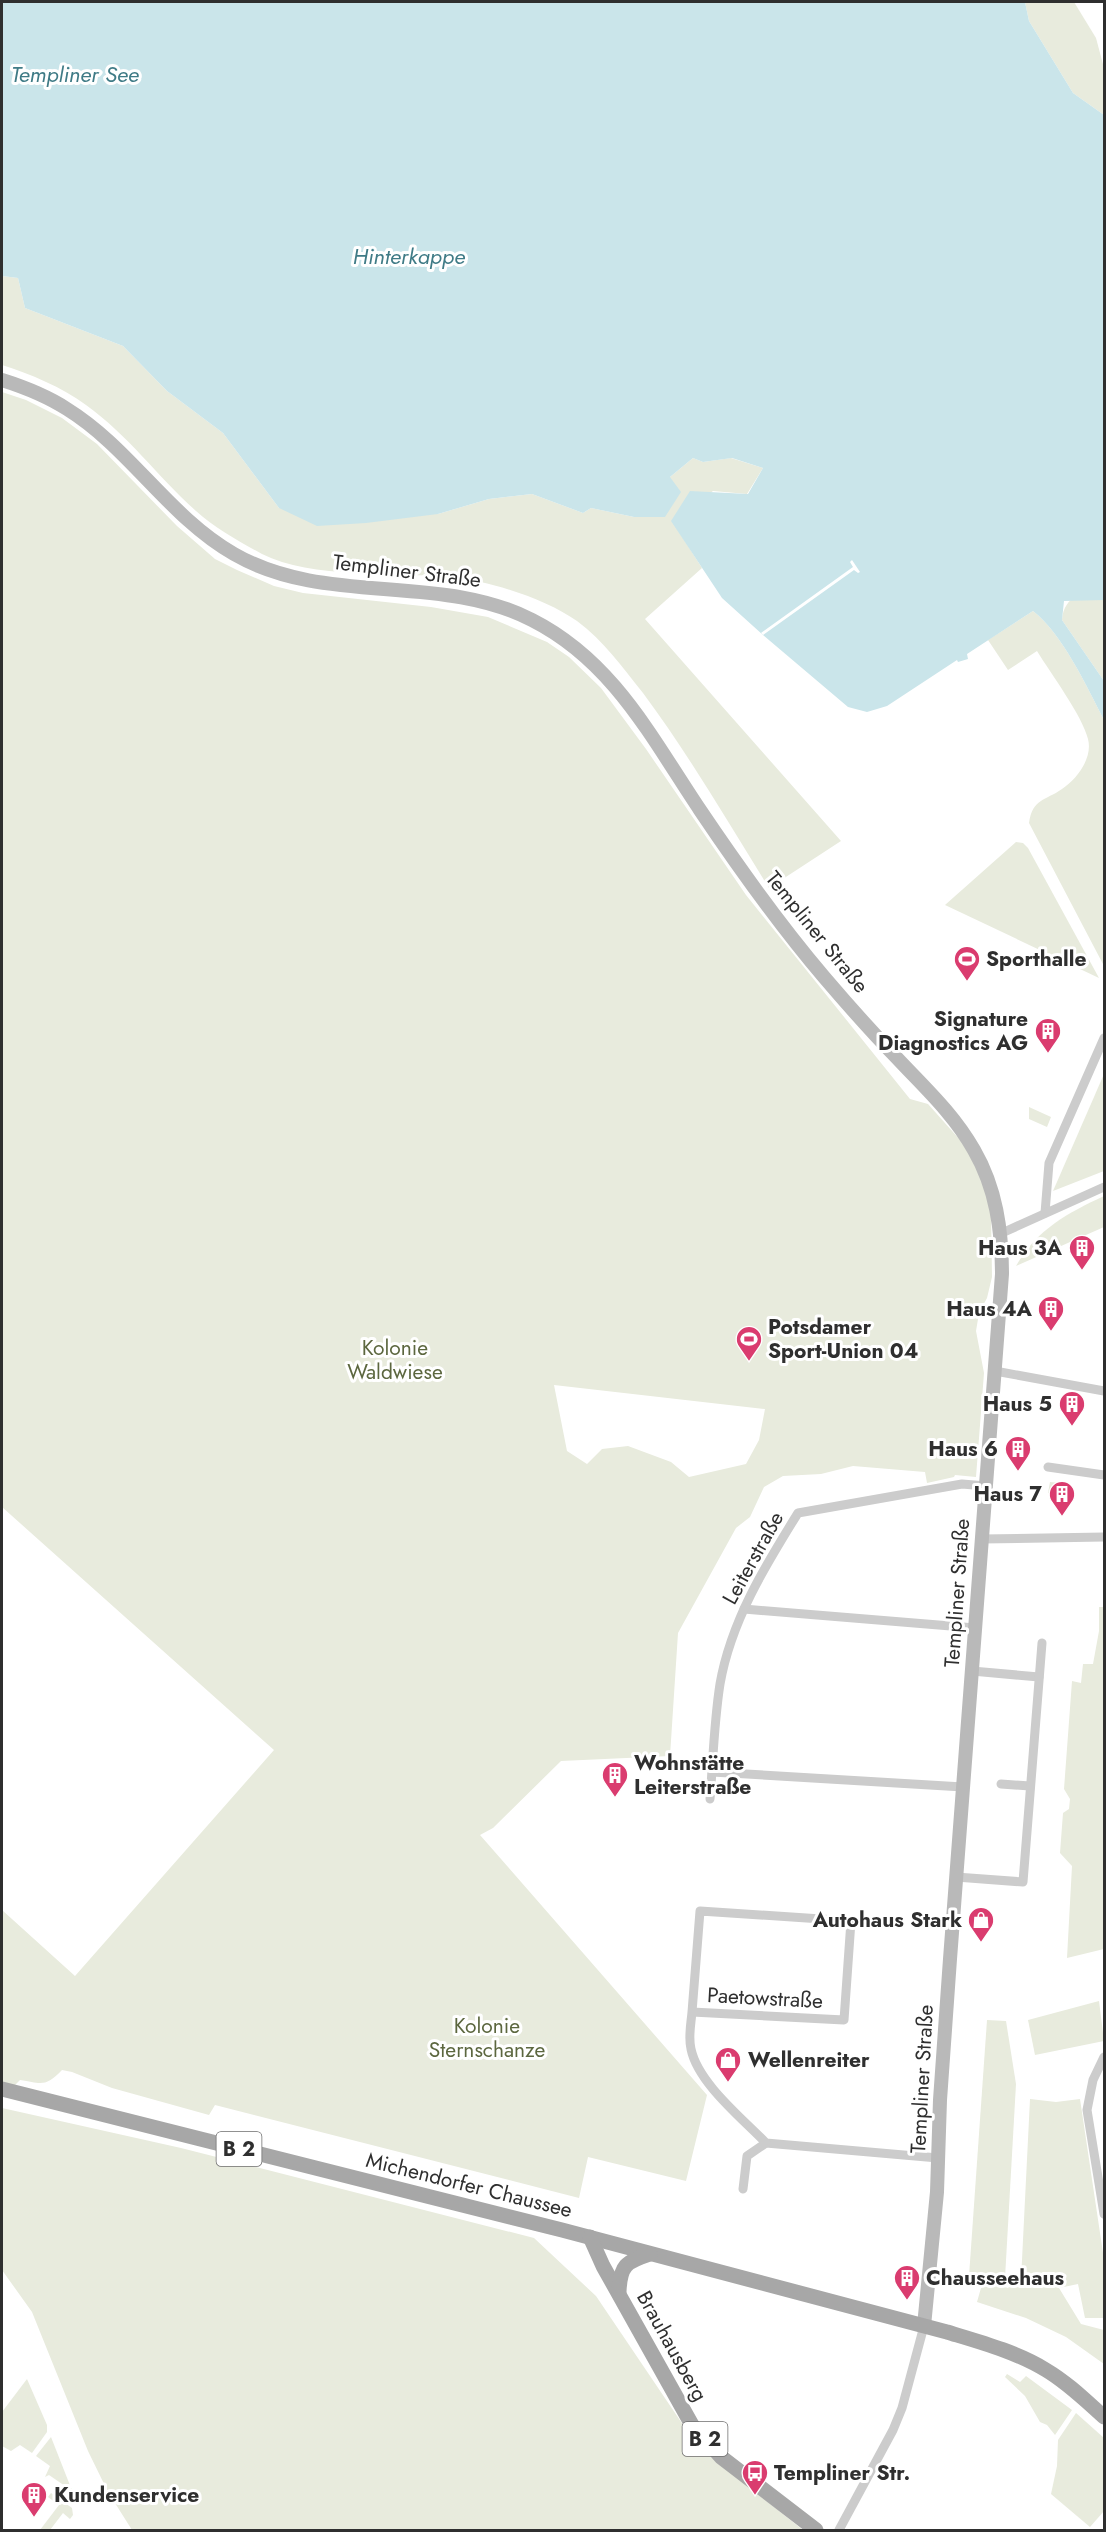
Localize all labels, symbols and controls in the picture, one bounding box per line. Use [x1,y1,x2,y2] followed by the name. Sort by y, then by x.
[11,58,139,90] water label: Templiner See
[353,240,465,272] water label: Hinterkappe
[331,547,483,595] street label: Templiner Straße
[758,865,876,999] street label: Templiner Straße
[952,944,982,982] sports icon: Sporthalle
[986,944,1086,974] place label: Sporthalle
[878,1004,1028,1058] place label: Signature Diagnostics AG
[1033,1016,1063,1054] building icon: Signature Diagnostics AG
[978,1233,1063,1263] place label: Haus 3A
[1067,1233,1097,1271] building icon: Haus 3A
[946,1294,1033,1324] place label: Haus 4A
[1036,1294,1066,1332] building icon: Haus 4A
[768,1312,918,1366] place label: Potsdamer Sport-Union 04
[734,1324,764,1362] sports icon: Potsdamer Sport-Union 04
[347,1333,443,1387] park label: Kolonie Waldwiese
[983,1389,1052,1419] place label: Haus 5
[1057,1389,1087,1427] building icon: Haus 5
[928,1434,998,1464] place label: Haus 6
[1003,1434,1033,1472] building icon: Haus 6
[974,1479,1042,1509] place label: Haus 7
[1047,1479,1077,1517] building icon: Haus 7
[715,1506,791,1610] street label: Leiterstraße
[937,1517,977,1668] street label: Templiner Straße
[634,1748,751,1802] place label: Wohnstätte Leiterstraße
[600,1760,630,1798] building icon: Wohnstätte Leiterstraße
[812,1905,962,1935] place label: Autohaus Stark
[966,1905,996,1943] shop icon: Autohaus Stark
[706,1980,824,2016] street label: Paetowstraße
[903,2004,941,2154] street label: Templiner Straße
[429,2011,545,2065] park label: Kolonie Sternschanze
[713,2045,743,2083] shop icon: Wellenreiter
[748,2045,870,2075] place label: Wellenreiter
[216,2132,262,2166] road number: B 2
[363,2145,575,2225] street label: Michendorfer Chaussee
[892,2263,922,2301] building icon: Chausseehaus
[926,2263,1065,2293] place label: Chausseehaus
[629,2285,715,2407] street label: Brauhausberg
[682,2422,728,2456] road number: B 2
[740,2458,770,2496] bus stop icon: Templiner Str.
[774,2458,910,2488] place label: Templiner Str.
[19,2480,49,2518] building icon: Kundenservice
[54,2480,199,2510] place label: Kundenservice

